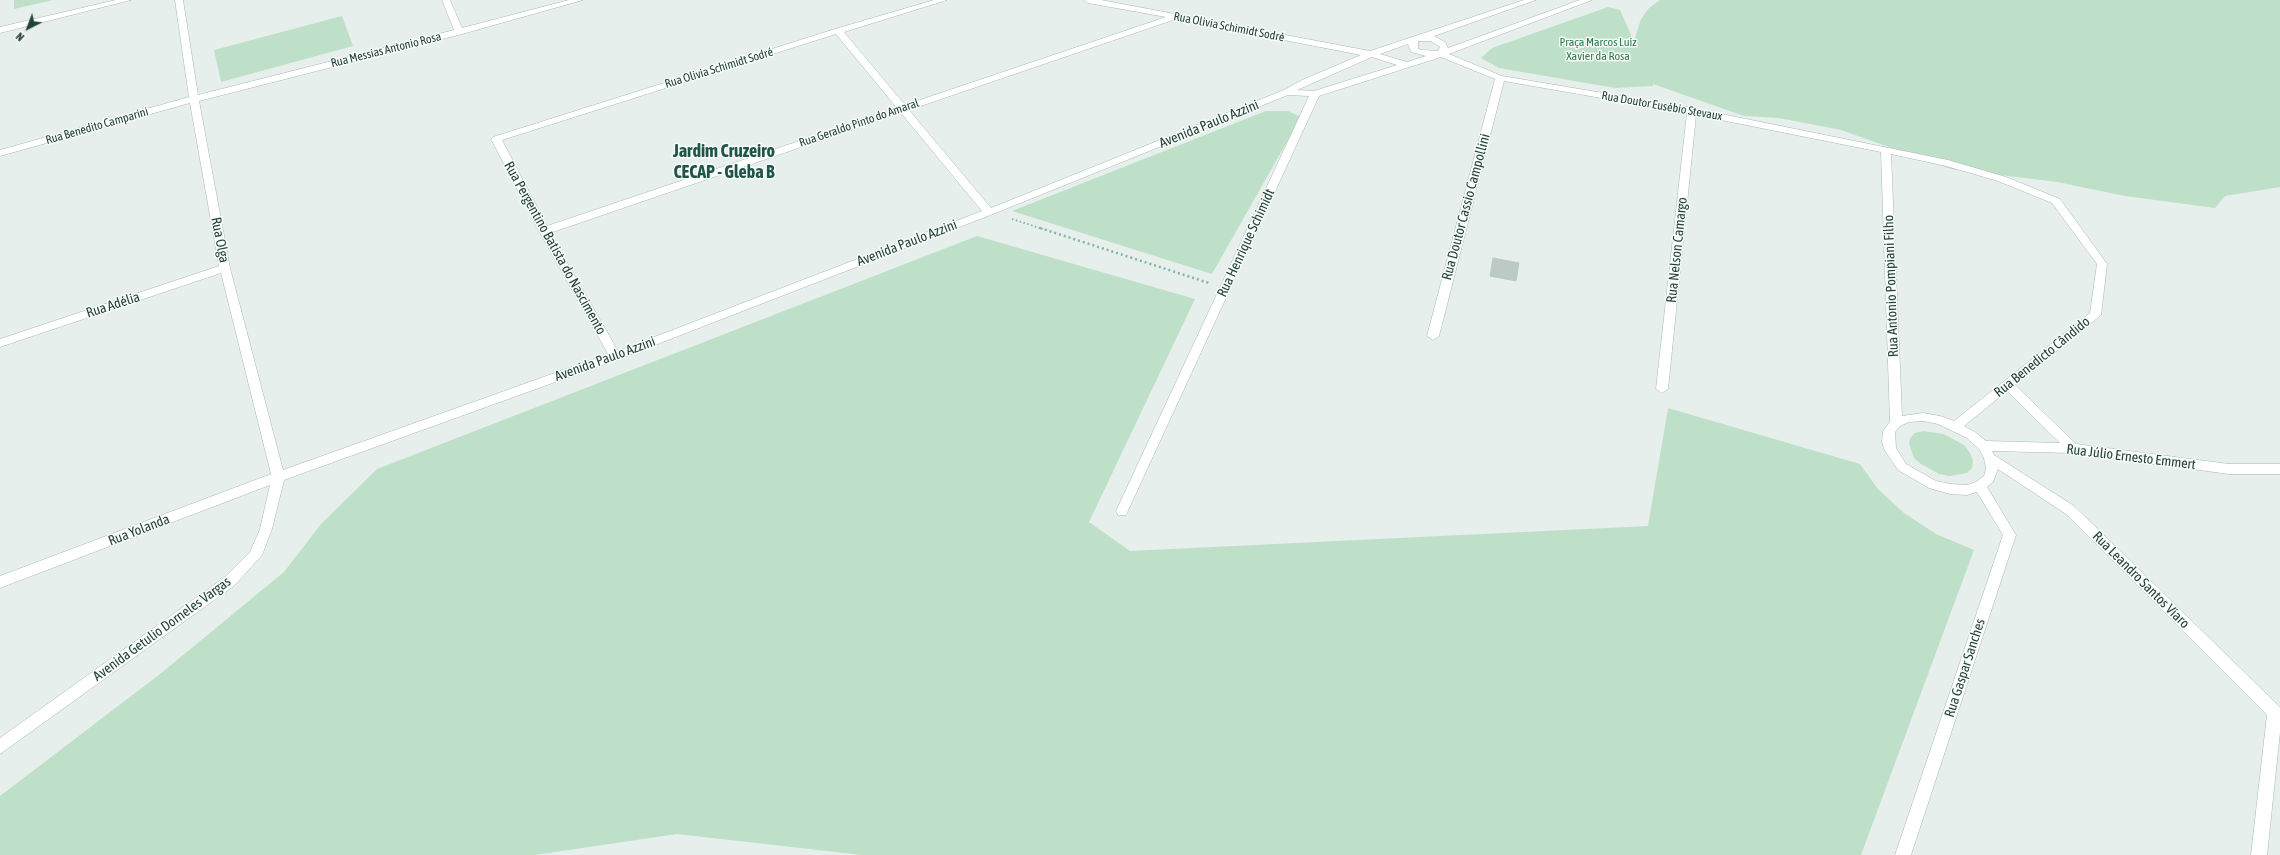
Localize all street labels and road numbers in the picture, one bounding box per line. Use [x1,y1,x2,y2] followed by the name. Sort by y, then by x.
[1172,9,1286,45] street label: Rua Olivia Schimidt Sodré
[329,29,443,71] street label: Rua Messias Antonio Rosa
[663,45,775,91] street label: Rua Olivia Schimidt Sodré
[1600,88,1724,124] street label: Rua Doutor Eusébio Stevaux
[797,96,921,150] street label: Rua Geraldo Pinto do Amaral
[1157,96,1261,152] street label: Avenida Paulo Azzini
[44,104,150,148] street label: Rua Benedito Camparini
[1438,132,1494,282] street label: Rua Doutor Cassio Campollini
[500,159,610,337] street label: Rua Pergentino Batista do Nascimento
[1214,186,1278,300] street label: Rua Henrique Schimidt
[1663,196,1691,304] street label: Rua Nelson Camargo
[1880,215,1902,357] street label: Rua Antonio Pompiani Filho
[207,216,233,264] street label: Rua Olga
[855,216,959,270] street label: Avenida Paulo Azzini
[84,288,142,322] street label: Rua Adélia
[1991,313,2093,401] street label: Rua Benedicto Cândido
[552,333,658,385] street label: Avenida Paulo Azzini
[2065,441,2197,473] street label: Rua Júlio Ernesto Emmert
[106,511,172,549] street label: Rua Yolanda
[2089,528,2193,632] street label: Rua Leandro Santos Viaro
[90,573,234,685] street label: Avenida Getulio Dorneles Vargas
[1941,617,1989,719] street label: Rua Gaspar Sanches

